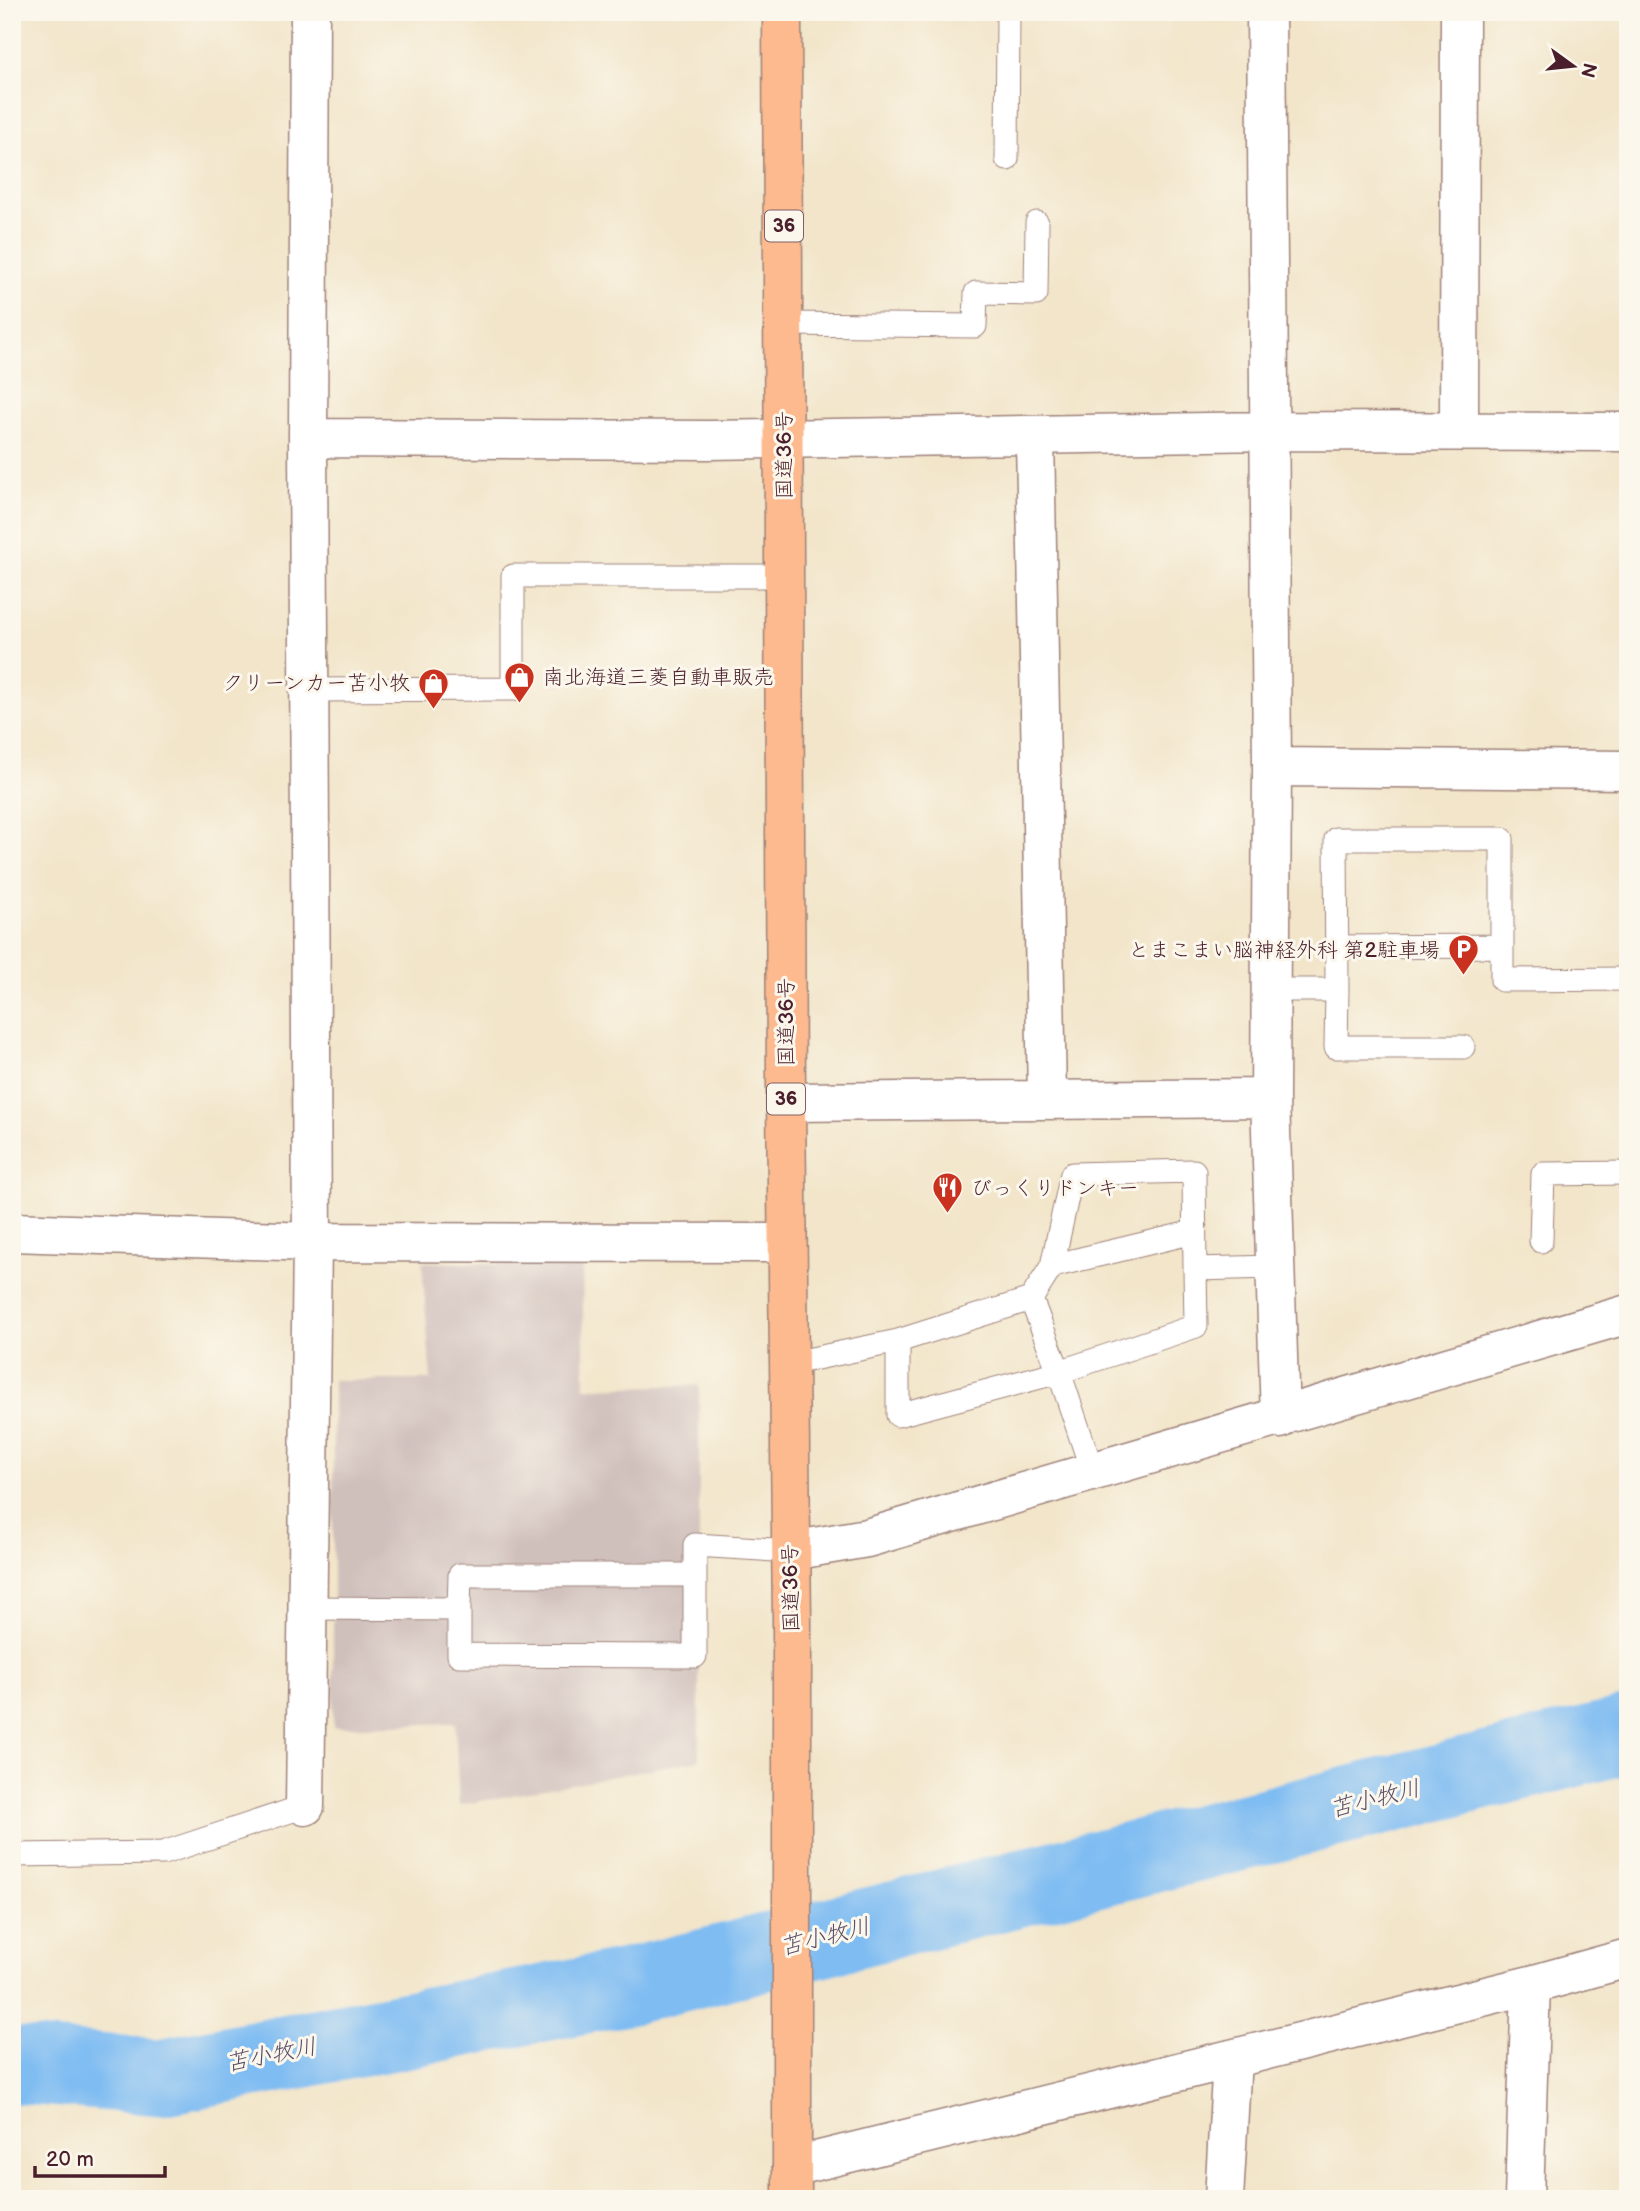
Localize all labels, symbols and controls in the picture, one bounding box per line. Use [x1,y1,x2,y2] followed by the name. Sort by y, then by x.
[1538,32,1608,102] north arrow
[1575,60,1601,80] text: N
[765,210,803,242] road number: 36
[772,411,797,499] street label: 国道36号
[503,660,537,704] shop icon: 南北海道三菱自動車販売
[543,665,774,690] place label: 南北海道三菱自動車販売
[416,666,450,710] shop icon: クリーンカー苫小牧
[222,671,410,696] place label: クリーンカー苫小牧
[1446,933,1480,977] parking icon: とまこまい脳神経外科 第2駐車場
[1128,938,1440,963] place label: とまこまい脳神経外科 第2駐車場
[774,978,799,1066] street label: 国道36号
[767,1084,805,1114] road number: 36
[931,1171,965,1215] restaurant icon: びっくりドンキー
[971,1176,1139,1201] place label: びっくりドンキー
[778,1543,804,1633] street label: 国道36号
[1327,1774,1423,1824] water label: 苫小牧川
[777,1912,873,1962] water label: 苫小牧川
[223,2032,319,2078] water label: 苫小牧川
[35,2134,164,2178] scale bar
[46,2147,94,2172] text: 20 m

